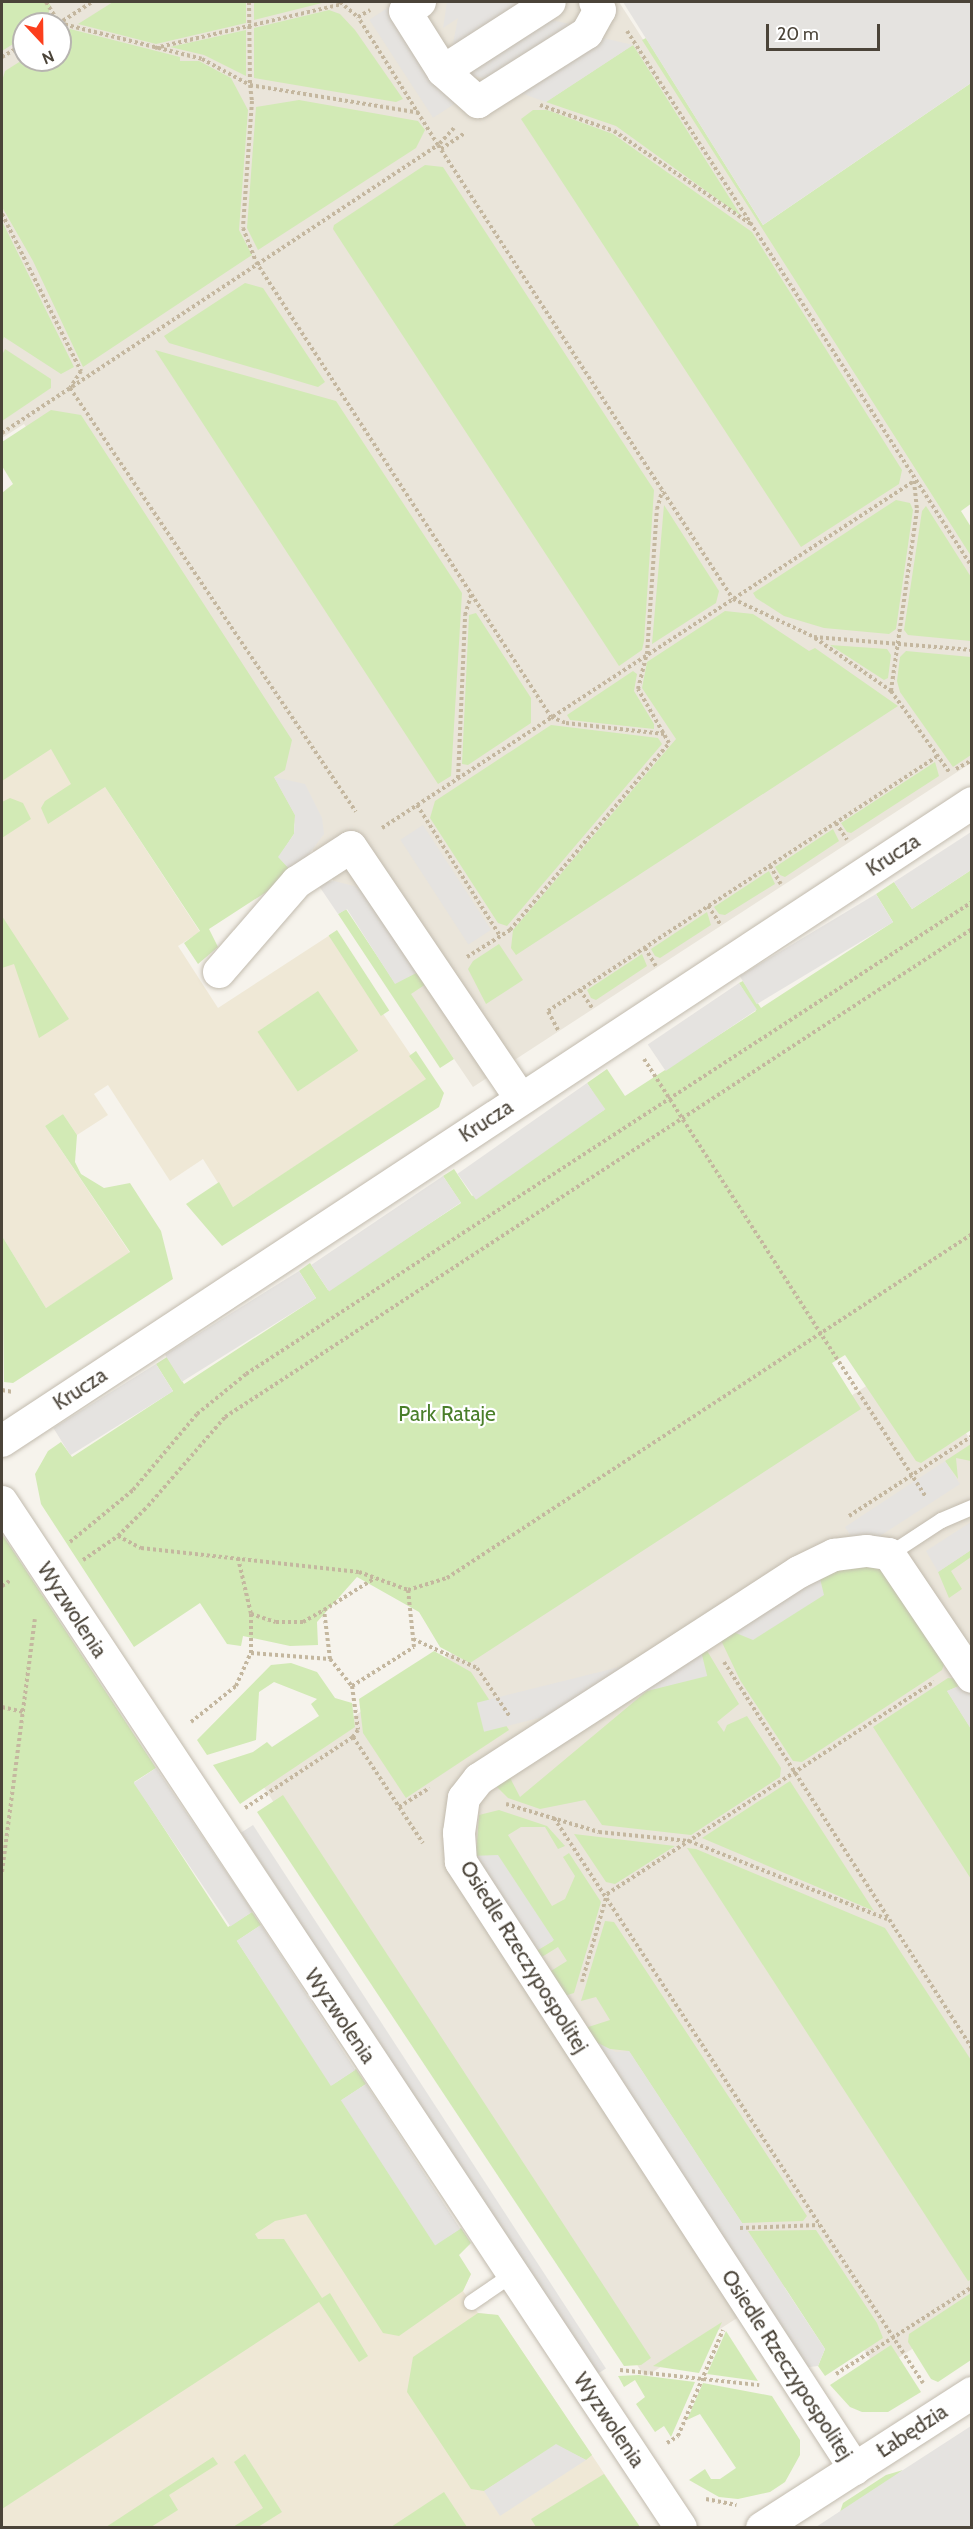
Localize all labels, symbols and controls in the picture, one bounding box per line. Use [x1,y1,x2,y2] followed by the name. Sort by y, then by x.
[12,12,72,72] north arrow
[769,12,883,50] scale bar
[777,23,819,45] text: 20 m
[39,46,57,68] text: N
[861,828,925,882] street label: Krucza
[454,1094,518,1148] street label: Krucza
[48,1362,112,1416] street label: Krucza
[398,1401,496,1427] park label: Park Rataje
[32,1558,112,1662] street label: Wyzwolenia
[455,1856,593,2058] street label: Osiedle Rzeczypospolitej
[299,1964,381,2068] street label: Wyzwolenia
[716,2265,858,2465] street label: Osiedle Rzeczypospolitej
[568,2368,650,2472] street label: Wyzwolenia
[872,2399,952,2463] street label: Łabędzia

